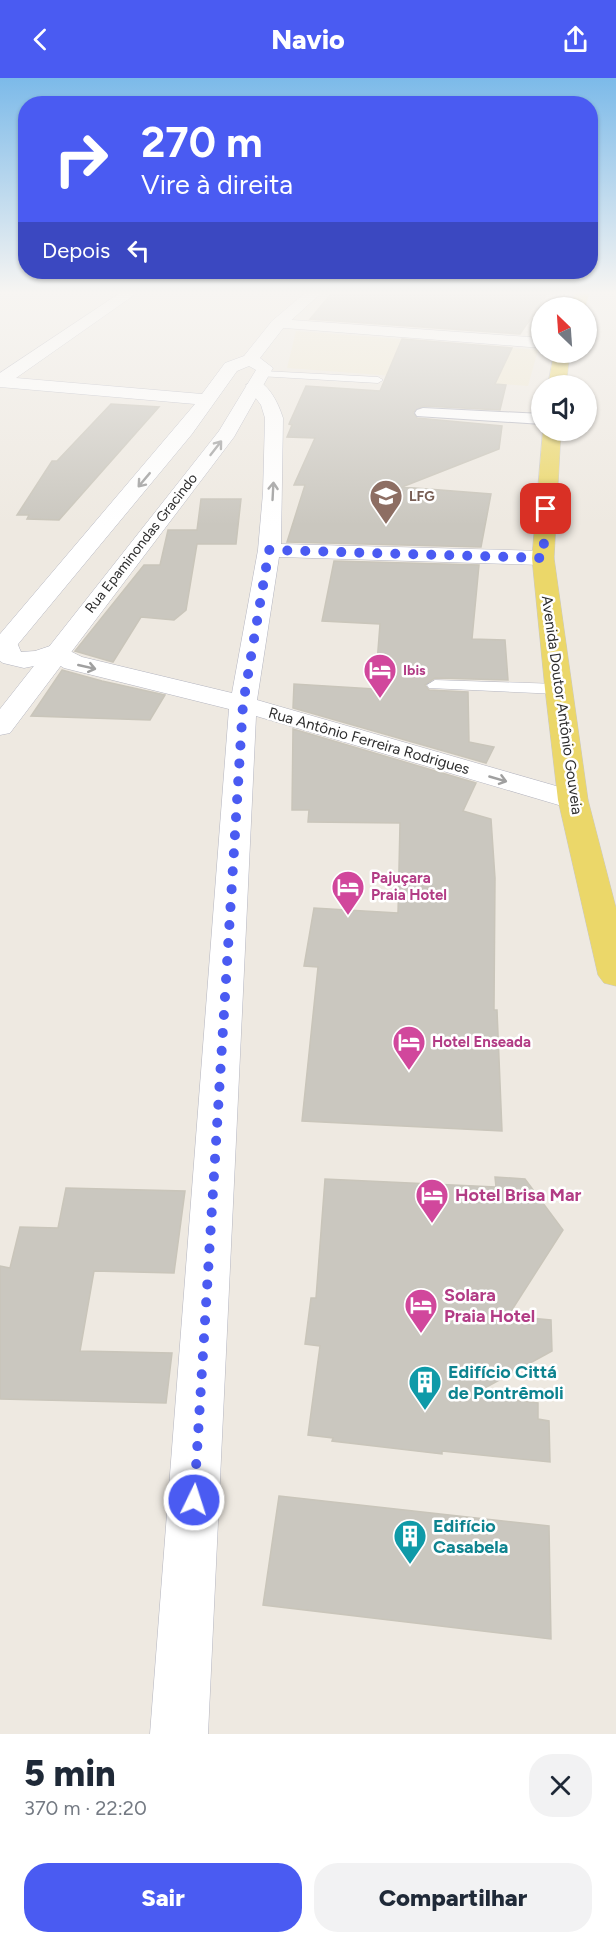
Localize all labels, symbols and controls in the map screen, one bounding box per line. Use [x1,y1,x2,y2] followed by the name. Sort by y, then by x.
[24,23,57,56] icon: back
[271,23,345,56] text: Navio
[559,23,592,56] icon: share
[141,117,263,168] text: 270 m
[42,120,120,198] icon: right
[141,168,293,201] text: Vire à direita
[122,234,155,267] icon: left
[42,237,110,264] text: Depois
[531,297,597,363] north arrow
[531,297,597,441] map controls
[531,375,597,441] button: sound
[209,440,222,456] one-way arrow
[82,470,201,617] street label: Rua Epaminondas Gracindo
[137,472,150,488] one-way arrow
[368,478,404,525] school or university icon: LFG
[268,482,279,502] one-way arrow
[520,483,571,534] pin
[409,488,435,505] place label: LFG
[529,492,562,525] icon: arrive
[538,594,586,816] street label: Avenida Doutor Antônio Gouveia
[362,652,398,699] hotel icon: Ibis
[78,661,97,673] one-way arrow
[403,662,426,679] place label: Ibis
[266,704,472,778] street label: Rua Antônio Ferreira Rodrigues
[488,773,507,785] one-way arrow
[330,869,366,916] hotel icon: Pajuçara Praia Hotel
[371,869,447,904] place label: Pajuçara Praia Hotel
[391,1024,427,1071] hotel icon: Hotel Enseada
[432,1033,531,1051] place label: Hotel Enseada
[414,1177,450,1224] hotel icon: Hotel Brisa Mar
[455,1184,582,1206] place label: Hotel Brisa Mar
[444,1284,535,1327] place label: Solara Praia Hotel
[403,1287,439,1334] hotel icon: Solara Praia Hotel
[448,1361,564,1404] place label: Edifício Cittá de Pontrêmoli
[407,1364,443,1411] building icon: Edifício Cittá de Pontrêmoli
[162,1468,226,1532] position arrow
[433,1515,508,1558] place label: Edifício Casabela
[392,1518,428,1565] building icon: Edifício Casabela
[24,1752,116,1795] text: 5 min
[529,1754,592,1817] button: close
[24,1796,147,1820] text: 370 m · 22:20
[24,1863,302,1932] button: Sair
[314,1863,592,1932] button: Compartilhar

